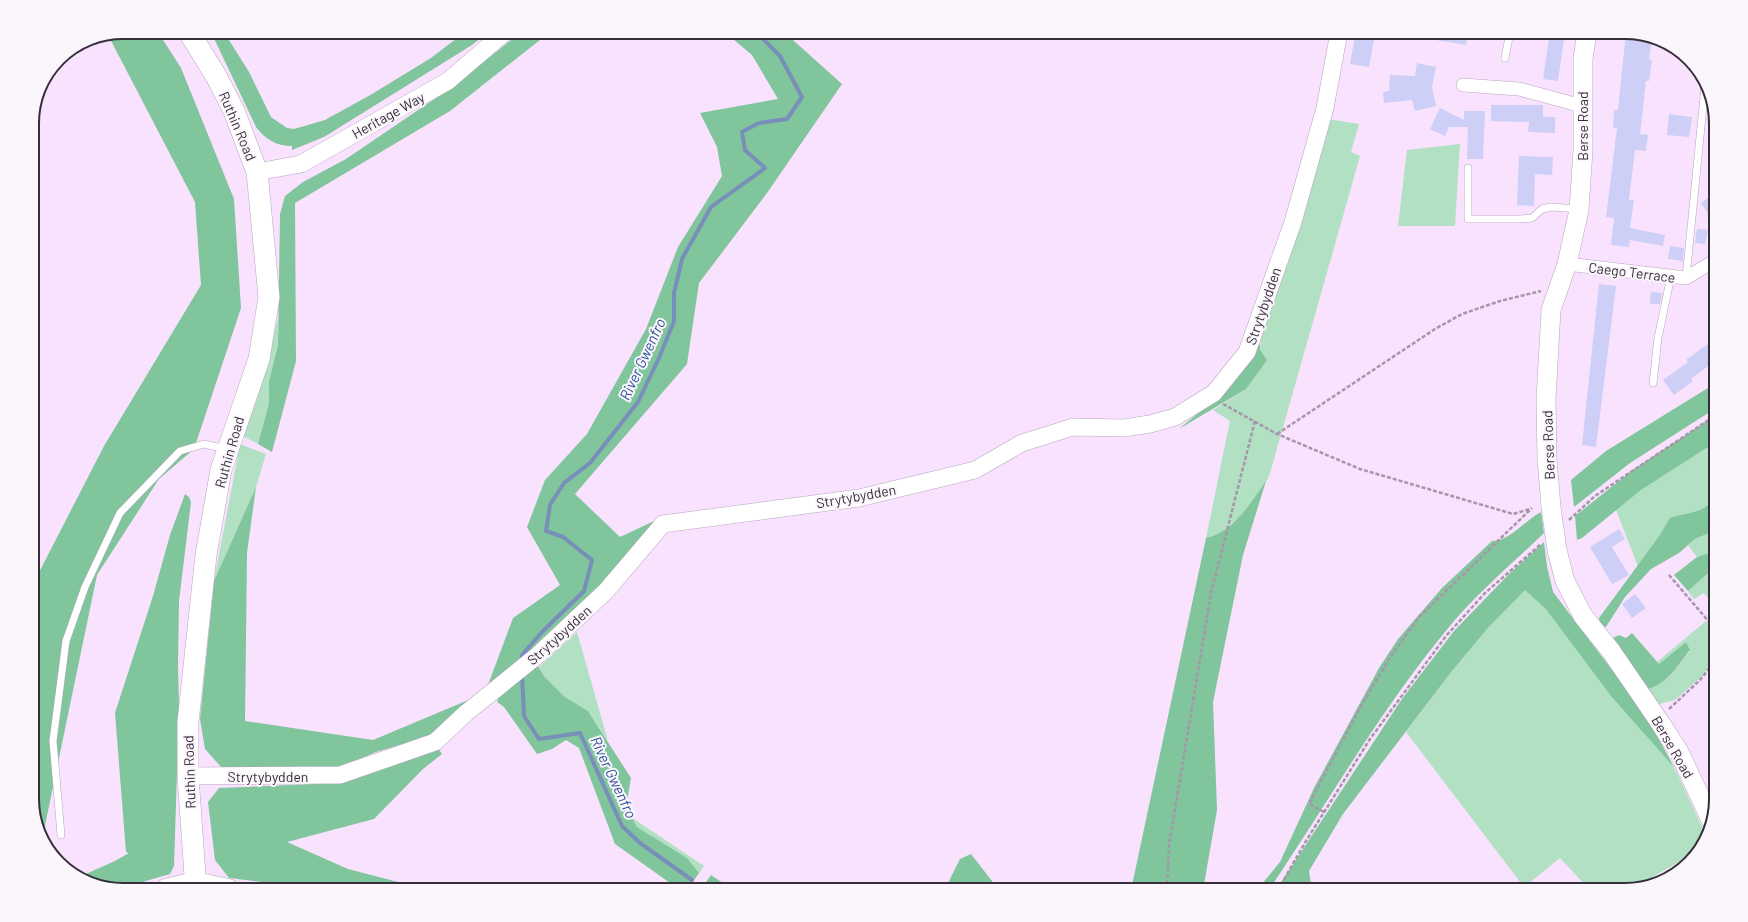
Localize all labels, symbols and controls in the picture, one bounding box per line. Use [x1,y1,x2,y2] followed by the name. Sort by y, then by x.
[349,88,428,142] street label: Heritage Way
[216,89,260,163] street label: Ruthin Road
[1574,91,1591,161] street label: Berse Road
[1588,258,1676,286] street label: Caego Terrace
[1242,265,1284,347] street label: Strytybydden
[615,315,669,403] water label: River Gwenfro
[1538,410,1558,480] street label: Berse Road
[211,414,247,490] street label: Ruthin Road
[815,481,897,511] street label: Strytybydden
[523,602,595,668] street label: Strytybydden
[1648,713,1698,781] street label: Berse Road
[587,733,641,821] water label: River Gwenfro
[179,735,199,809] street label: Ruthin Road
[228,768,308,785] street label: Strytybydden

